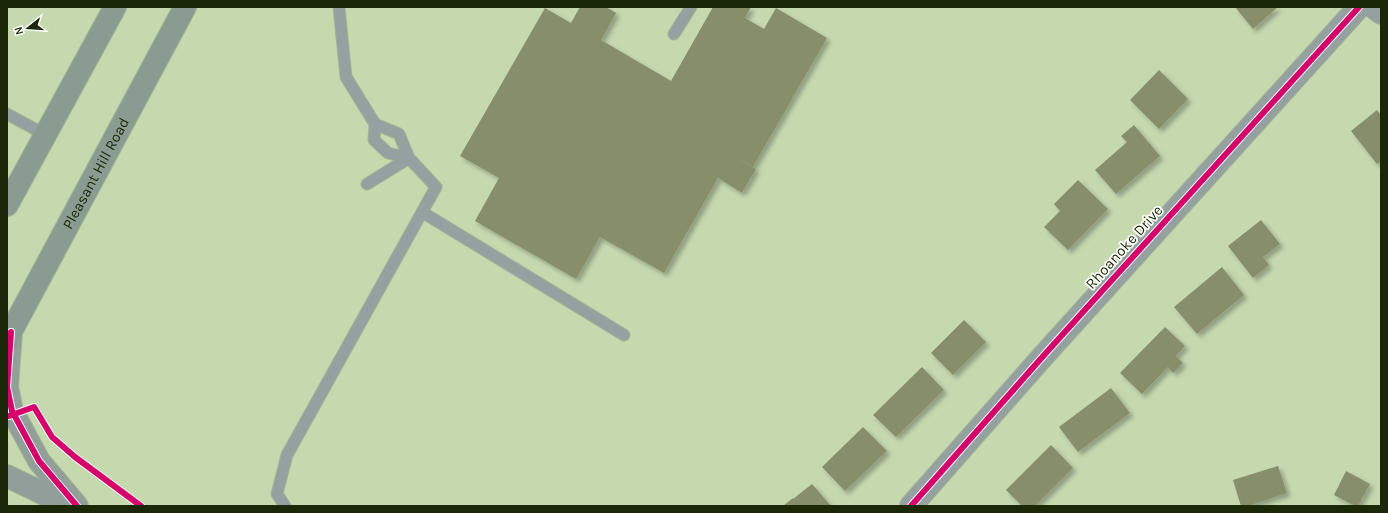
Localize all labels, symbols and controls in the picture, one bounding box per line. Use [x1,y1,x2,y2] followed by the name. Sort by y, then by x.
[8,8,48,48] north arrow
[12,25,26,36] text: N
[59,114,133,232] street label: Pleasant Hill Road
[1082,201,1166,293] street label: Rhoanoke Drive

